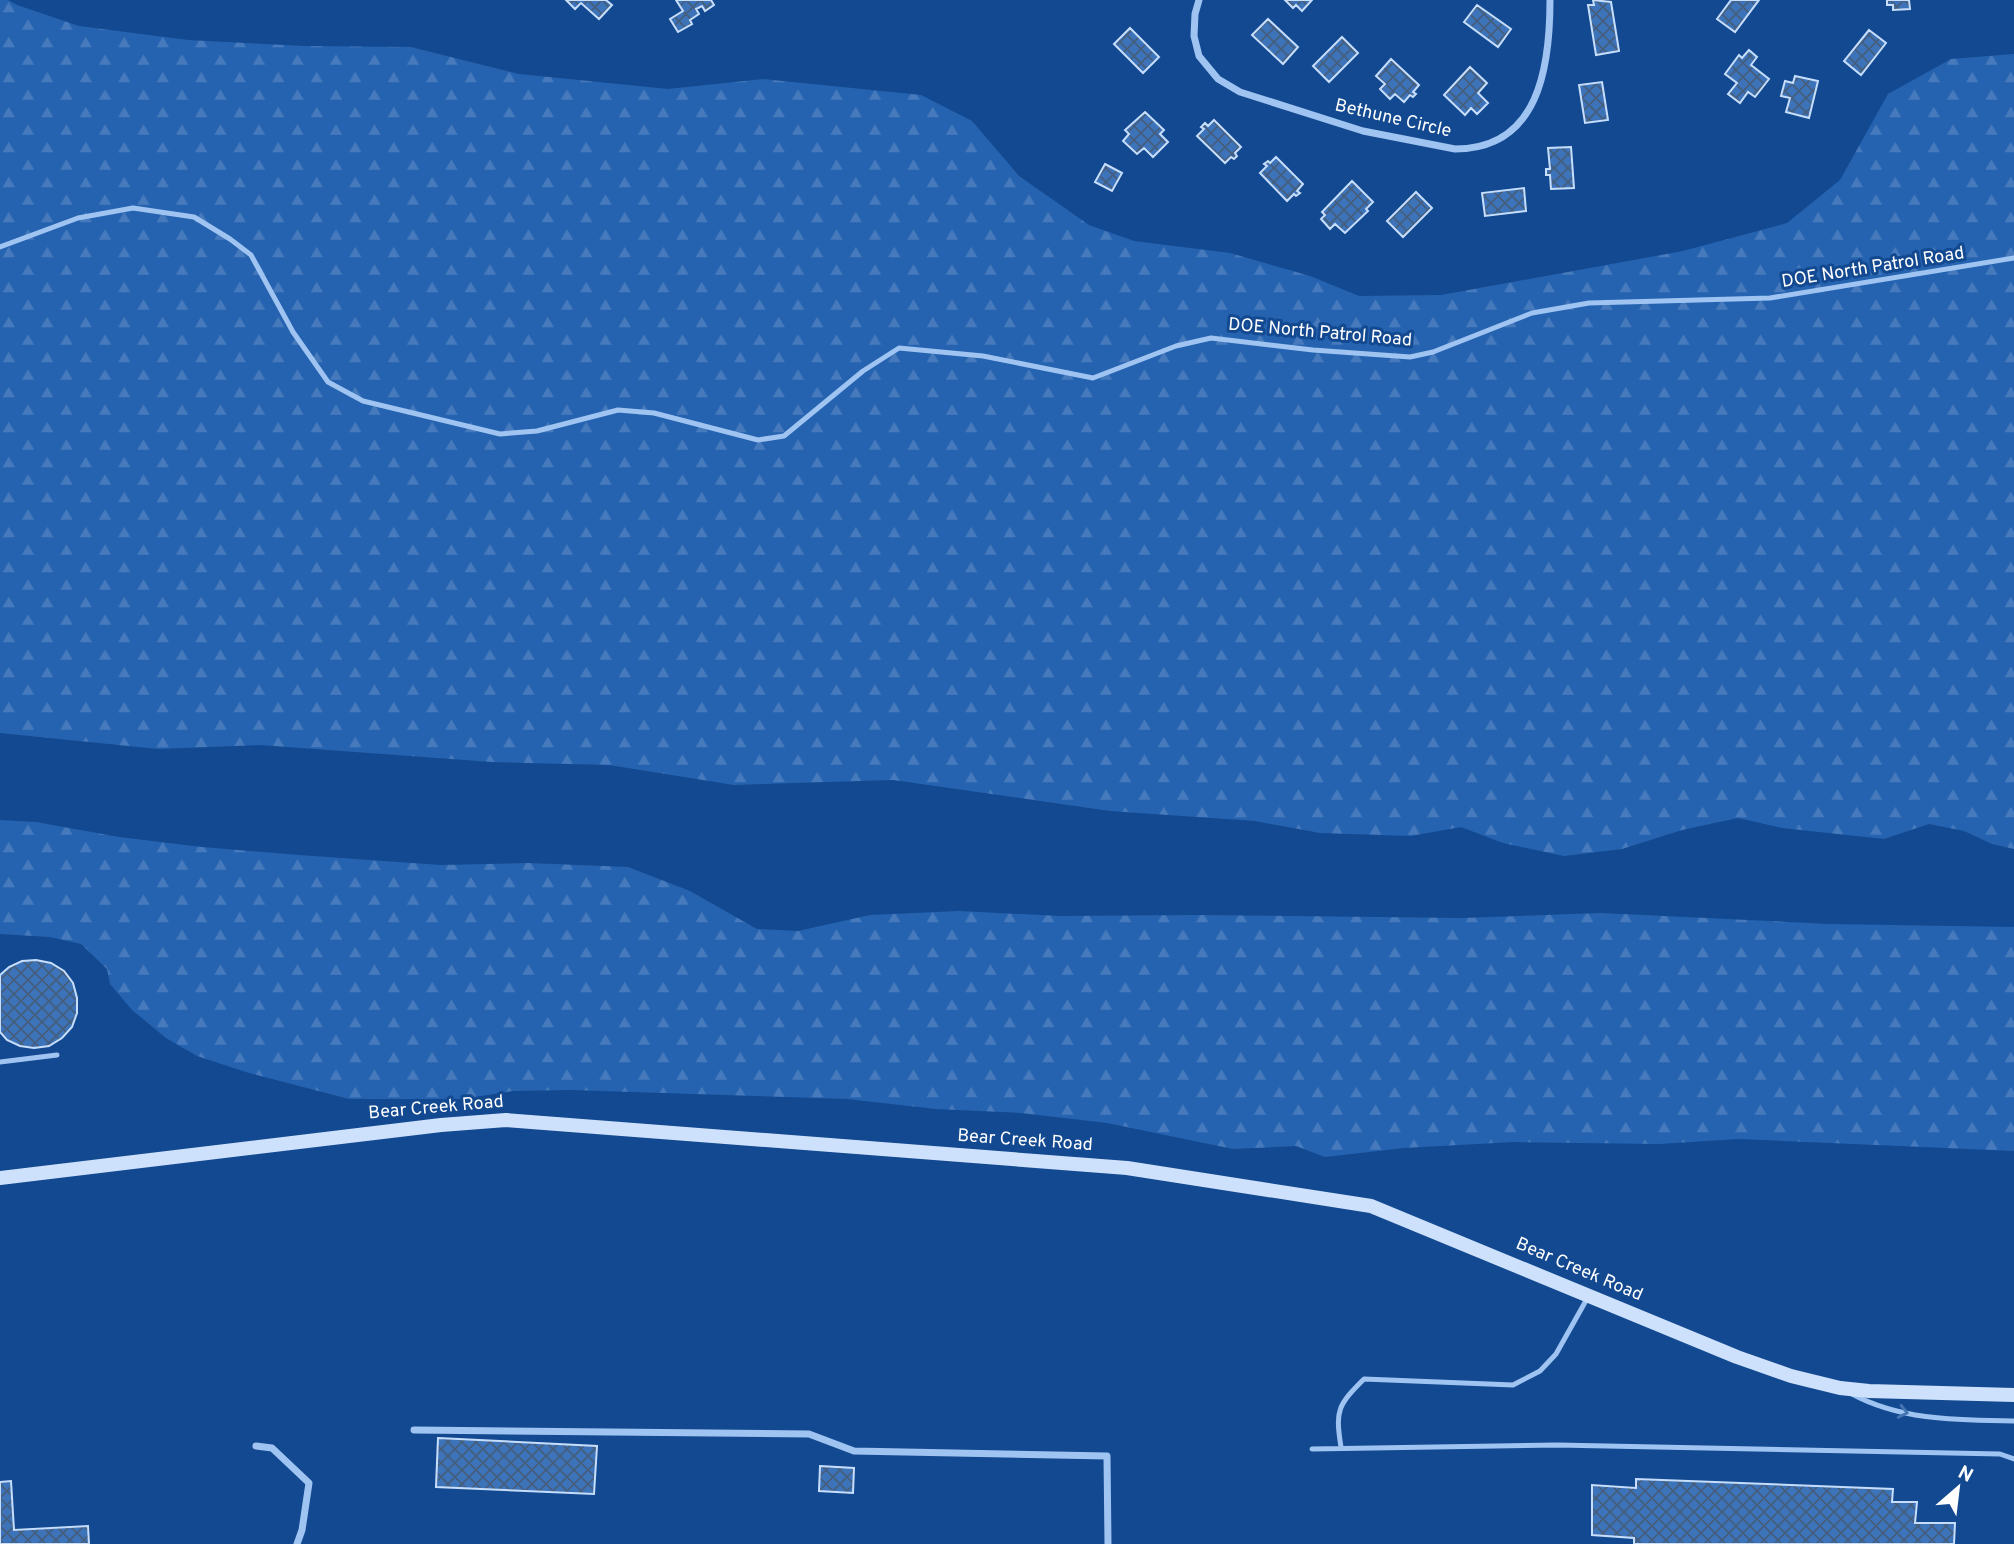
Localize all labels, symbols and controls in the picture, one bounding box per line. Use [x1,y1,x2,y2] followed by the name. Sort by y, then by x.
[1333,94,1453,144] street label: Bethune Circle
[1780,242,1966,294] street label: DOE North Patrol Road
[1227,313,1413,353] street label: DOE North Patrol Road
[367,1091,505,1125] street label: Bear Creek Road
[956,1125,1094,1157] street label: Bear Creek Road
[1512,1233,1646,1307] street label: Bear Creek Road
[1897,1404,1909,1418] one-way arrow
[1923,1453,1993,1523] north arrow
[1953,1461,1977,1489] text: N

